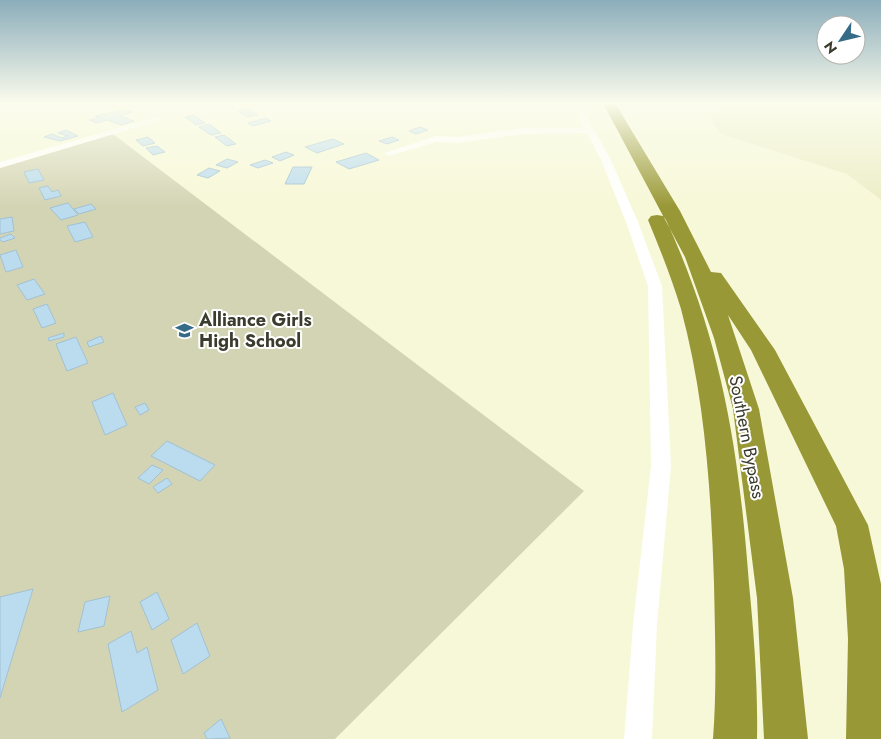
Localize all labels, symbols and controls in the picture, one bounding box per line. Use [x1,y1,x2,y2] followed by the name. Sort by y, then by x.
[816,15,866,65] north arrow
[819,37,842,58] text: N
[198,307,312,354] place label: Alliance Girls High School
[175,320,195,340] school or university icon: Alliance Girls High School
[722,373,772,501] street label: Southern Bypass

